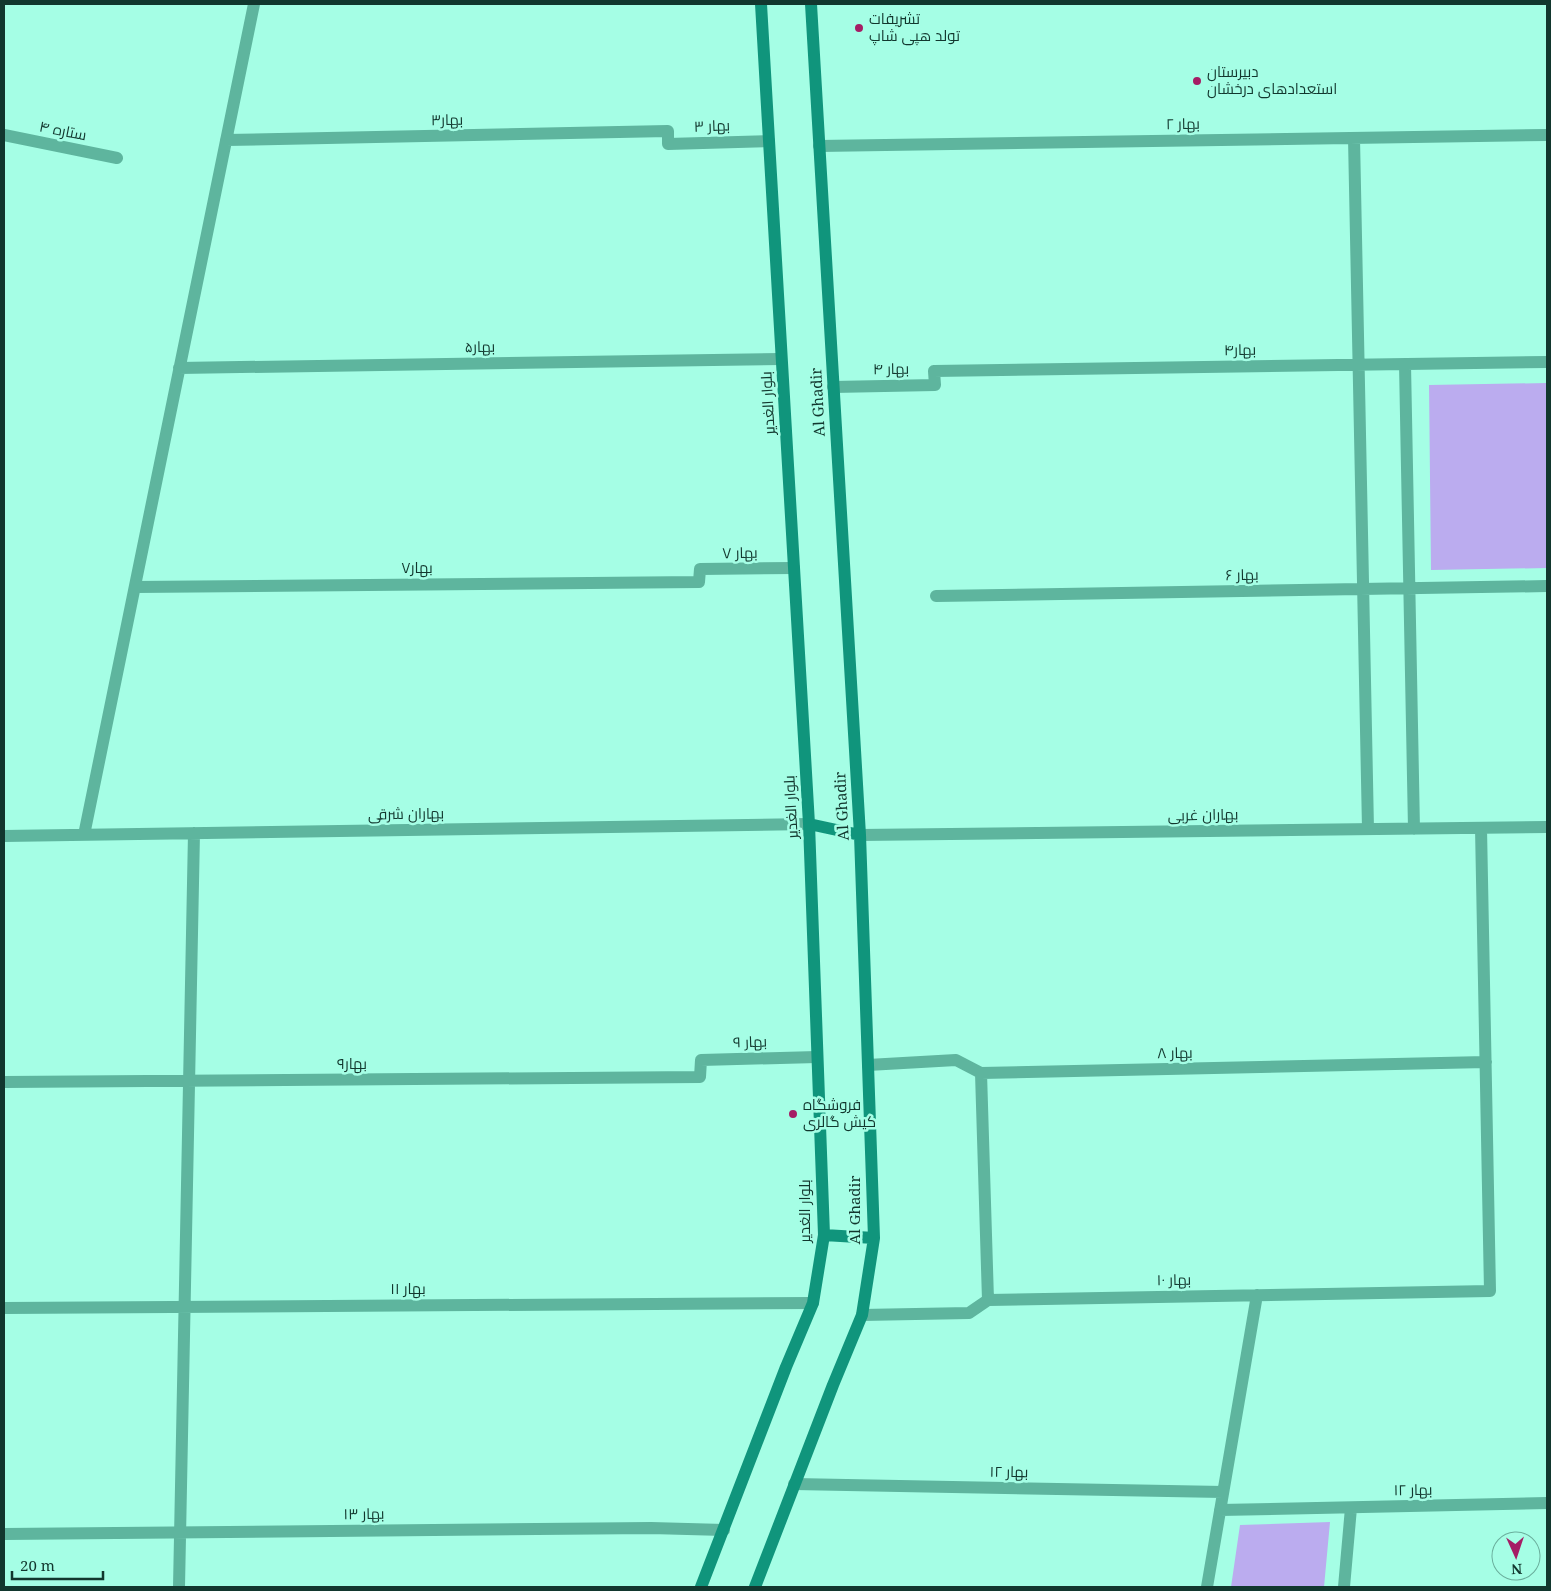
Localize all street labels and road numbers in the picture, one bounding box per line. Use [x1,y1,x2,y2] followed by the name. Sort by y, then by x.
[431,109,463,130] street label: بهار۳
[1166,113,1200,134] street label: بهار ۲
[693,114,731,137] street label: بهار ۳
[38,116,89,144] street label: ستاره ۴
[465,336,495,357] street label: بهار۵
[1224,339,1256,360] street label: بهار۴
[873,358,909,379] street label: بهار ۴
[805,367,829,437] street label: Al Ghadir
[755,371,779,436] street label: بلوار الغدیر
[722,542,758,563] street label: بهار ۷
[401,557,433,578] street label: بهار۷
[1225,564,1259,585] street label: بهار ۶
[829,771,853,841] street label: Al Ghadir
[778,775,802,840] street label: بلوار الغدیر
[368,802,444,825] street label: بهاران شرقی
[1167,803,1239,826] street label: بهاران غربی
[733,1030,767,1053] street label: بهار ۹
[1157,1042,1193,1063] street label: بهار ۸
[337,1053,367,1074] street label: بهار۹
[844,1176,864,1244] street label: Al Ghadir
[794,1179,814,1244] street label: بلوار الغدیر
[1157,1269,1191,1290] street label: بهار ۱۰
[390,1278,426,1299] street label: بهار ۱۱
[989,1461,1029,1482] street label: بهار ۱۲
[1393,1479,1433,1500] street label: بهار ۱۲
[343,1503,385,1524] street label: بهار ۱۳

